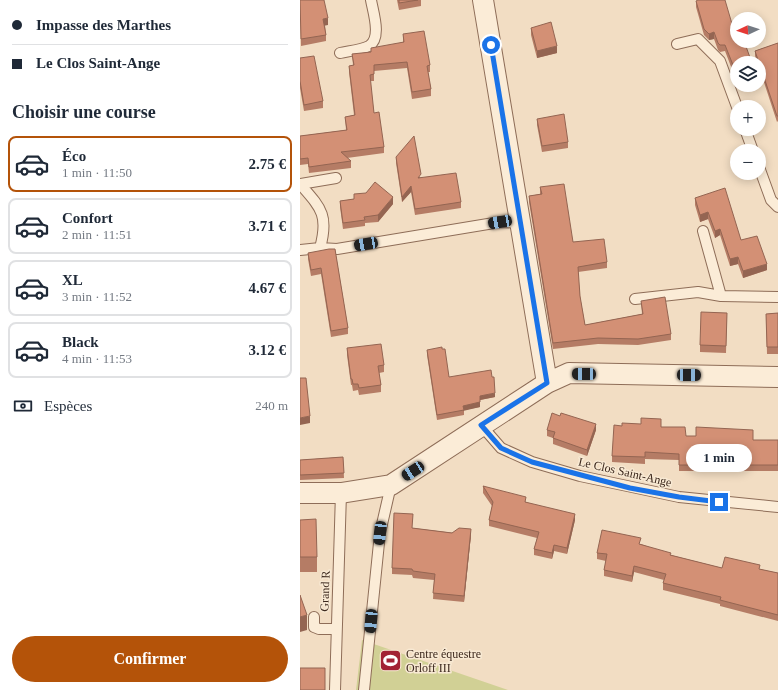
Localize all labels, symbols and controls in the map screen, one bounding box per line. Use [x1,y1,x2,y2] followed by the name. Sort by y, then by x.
[730,12,766,48] north arrow
[730,12,766,180] map controls
[36,17,171,33] text: Impasse des Marthes
[482,36,500,54] route start
[36,55,160,71] text: Le Clos Saint-Ange
[730,56,766,92] button: layers
[730,100,766,136] button: +
[12,102,156,122] text: Choisir une course
[730,144,766,180] button: −
[14,146,50,182] icon: car
[62,148,86,164] text: Éco
[249,156,286,172] text: 2.75 €
[62,165,132,180] text: 1 min · 11:50
[14,208,50,244] icon: car
[62,210,113,226] text: Confort
[487,214,513,230] car
[249,218,286,234] text: 3.71 €
[62,227,132,242] text: 2 min · 11:51
[353,236,379,252] car
[14,270,50,306] icon: car
[62,272,83,288] text: XL
[249,280,286,296] text: 4.67 €
[62,289,132,304] text: 3 min · 11:52
[14,332,50,368] icon: car
[62,334,99,350] text: Black
[249,342,286,358] text: 3.12 €
[62,351,132,366] text: 4 min · 11:53
[572,368,596,380] car
[677,369,701,381] car
[12,395,34,417] icon: cash
[44,398,92,414] text: Espèces
[255,398,288,413] text: 240 m
[686,444,752,472] callout: 1 min
[703,450,735,465] text: 1 min
[577,454,673,490] street label: Le Clos Saint-Ange
[400,459,426,483] car
[710,493,728,511] route end
[373,520,387,546] car
[317,570,333,612] street label: Grand R
[364,609,378,633] car
[12,636,288,682] button: Confirmer
[406,647,481,675] place label: Centre équestre Orloff III
[377,648,403,674] sports icon: Centre équestre Orloff III

